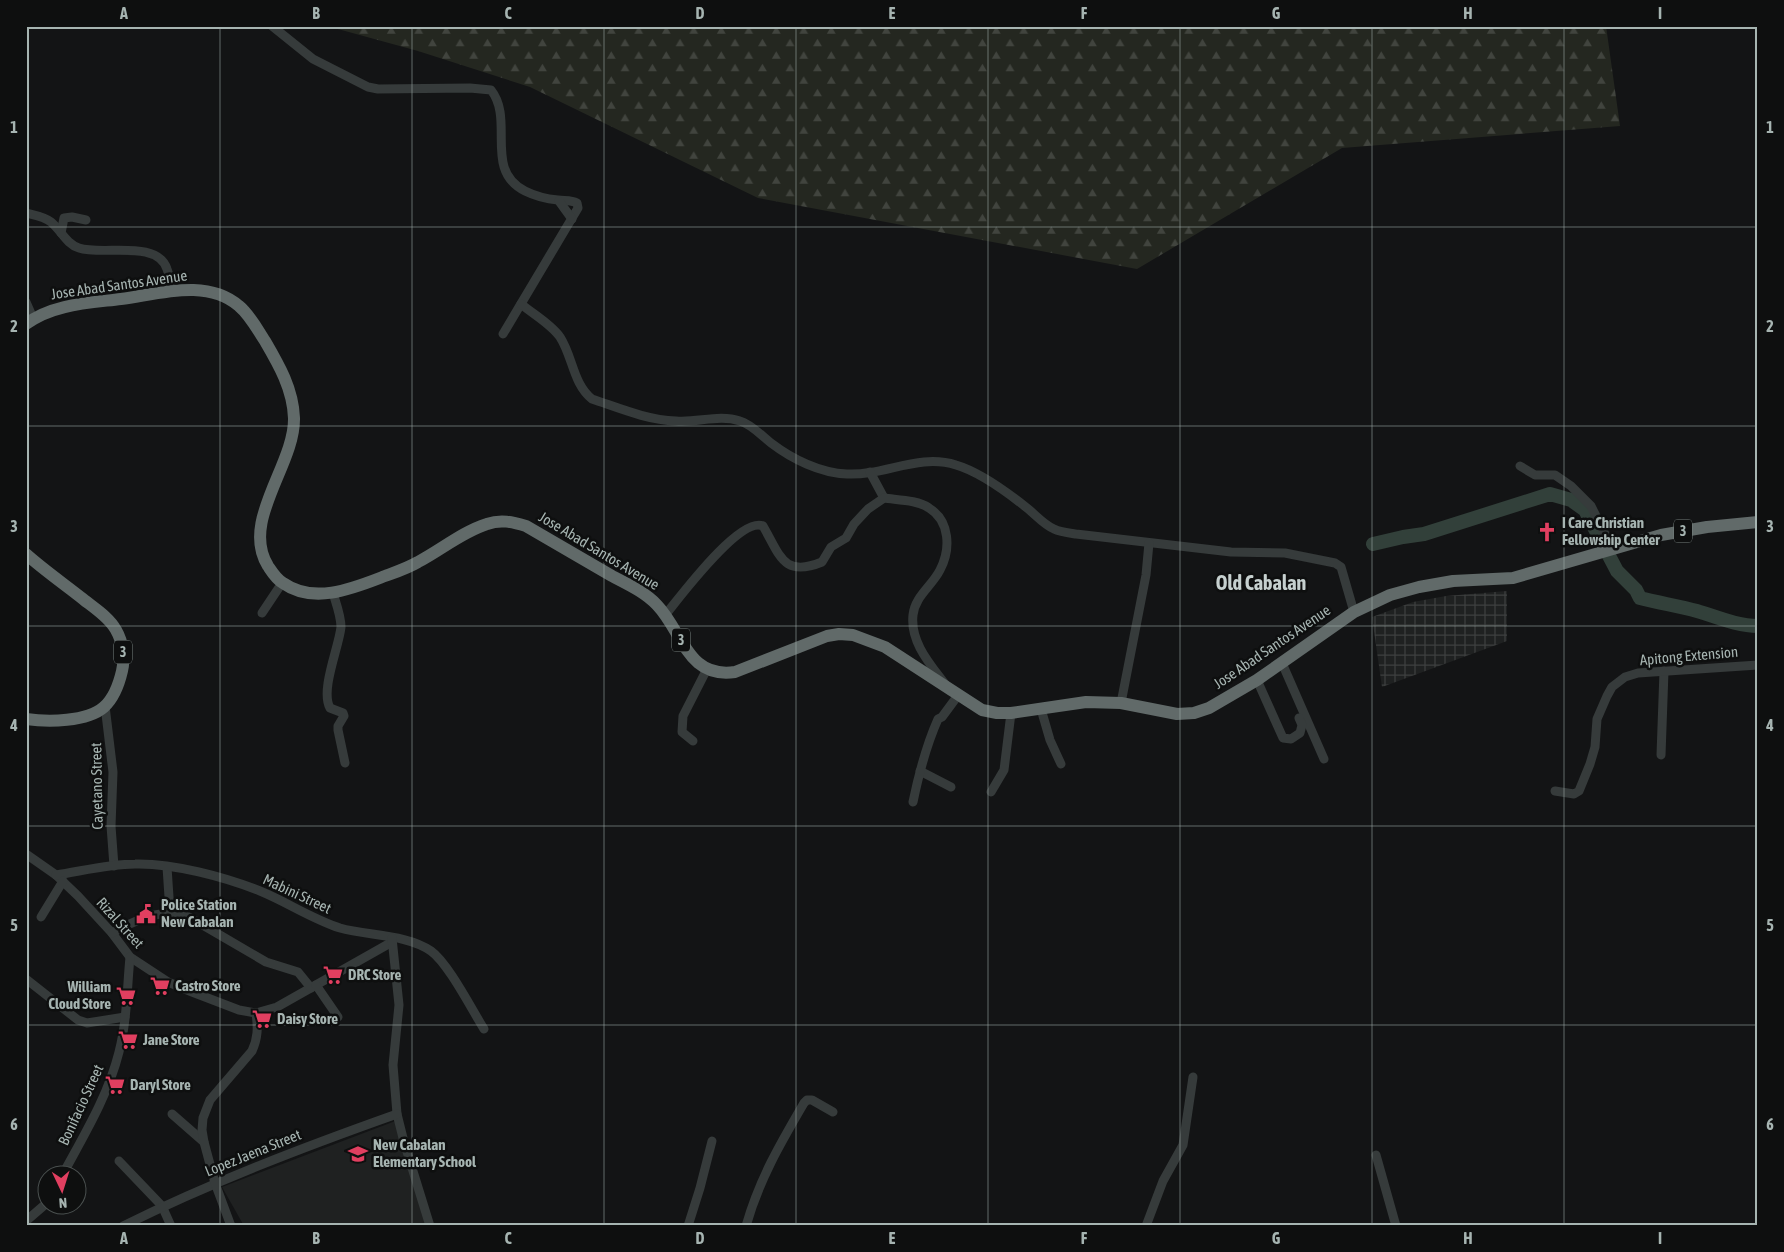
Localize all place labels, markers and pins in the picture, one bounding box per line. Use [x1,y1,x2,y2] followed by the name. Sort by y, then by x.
[1562,514,1660,548] place label: I Care Christian Fellowship Center
[1536,521,1558,543] church icon: I Care Christian Fellowship Center
[161,896,237,930] place label: Police Station New Cabalan
[135,903,157,925] public building icon: Police Station New Cabalan
[322,964,344,986] supermarket icon: DRC Store
[348,966,402,983] place label: DRC Store
[149,975,171,997] supermarket icon: Castro Store
[175,977,241,994] place label: Castro Store
[48,978,111,1012] place label: William Cloud Store
[115,985,137,1007] supermarket icon: William Cloud Store
[251,1008,273,1030] supermarket icon: Daisy Store
[277,1010,338,1027] place label: Daisy Store
[117,1029,139,1051] supermarket icon: Jane Store
[142,1031,200,1048] place label: Jane Store
[104,1074,126,1096] supermarket icon: Daryl Store
[130,1076,191,1093] place label: Daryl Store
[373,1136,477,1170] place label: New Cabalan Elementary School
[347,1143,369,1165] school or university icon: New Cabalan Elementary School

